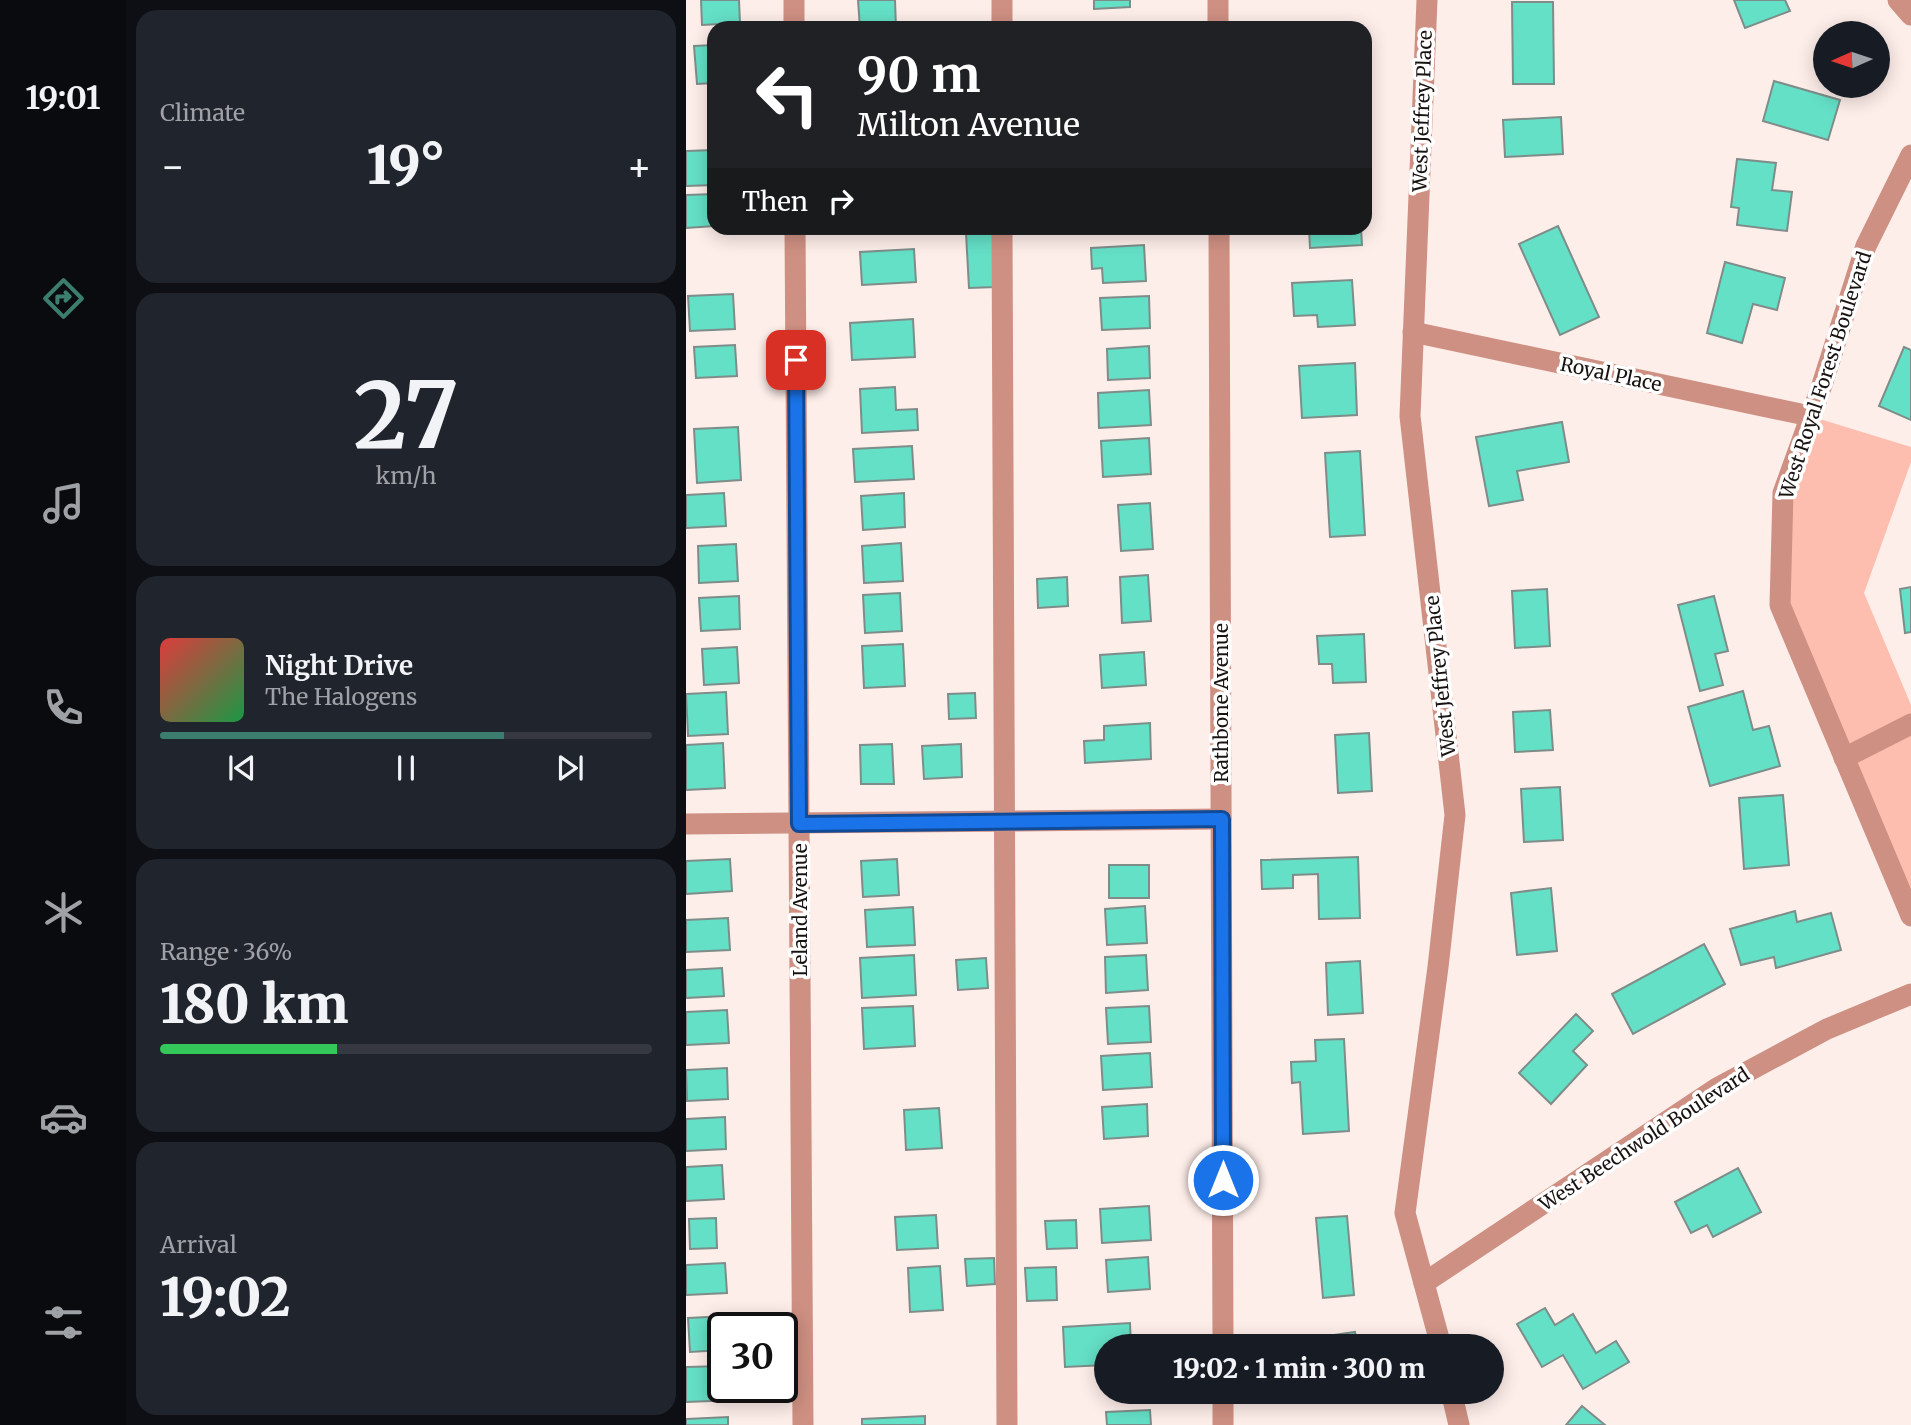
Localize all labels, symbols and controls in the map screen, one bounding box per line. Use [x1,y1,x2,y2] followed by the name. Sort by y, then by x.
[1813,21,1890,98] north arrow
[1813,21,1890,98] map controls
[1407,30,1437,193] street label: West Jeffrey Place
[857,44,981,105] text: 90 m
[742,49,833,140] icon: left
[25,78,101,118] text: 19:01
[160,98,245,127] text: Climate
[857,105,1080,145] text: Milton Avenue
[367,133,445,198] text: 19°
[160,143,185,190] text: −
[627,143,652,190] text: +
[822,182,860,220] icon: right
[742,185,808,218] text: Then
[1773,248,1876,503] street label: West Royal Forest Boulevard
[39,274,88,323] icon: directions
[766,330,826,390] pin
[777,341,815,379] icon: arrive
[1558,352,1664,396] street label: Royal Place
[353,358,459,473] text: 27
[376,461,436,490] text: km/h
[39,479,88,528] icon: music
[1420,594,1460,759] street label: West Jeffrey Place
[1209,623,1233,783] street label: Rathbone Avenue
[265,649,413,682] text: Night Drive
[265,682,417,711] text: The Halogens
[39,683,88,732] icon: phone
[223,749,261,787] icon: previous
[387,749,425,787] icon: pause
[551,749,589,787] icon: next
[788,843,812,977] street label: Leland Avenue
[39,888,88,937] icon: climate
[160,937,292,966] text: Range · 36%
[160,972,348,1037] text: 180 km
[1534,1062,1754,1217] street label: West Beechwold Boulevard
[39,1093,88,1142] icon: car
[1186,1143,1260,1217] position arrow
[160,1230,237,1259] text: Arrival
[160,1265,290,1330] text: 19:02
[39,1298,88,1347] icon: filters
[707,1312,798,1403] speed limit sign: 30
[1173,1352,1425,1385] text: 19:02 · 1 min · 300 m

